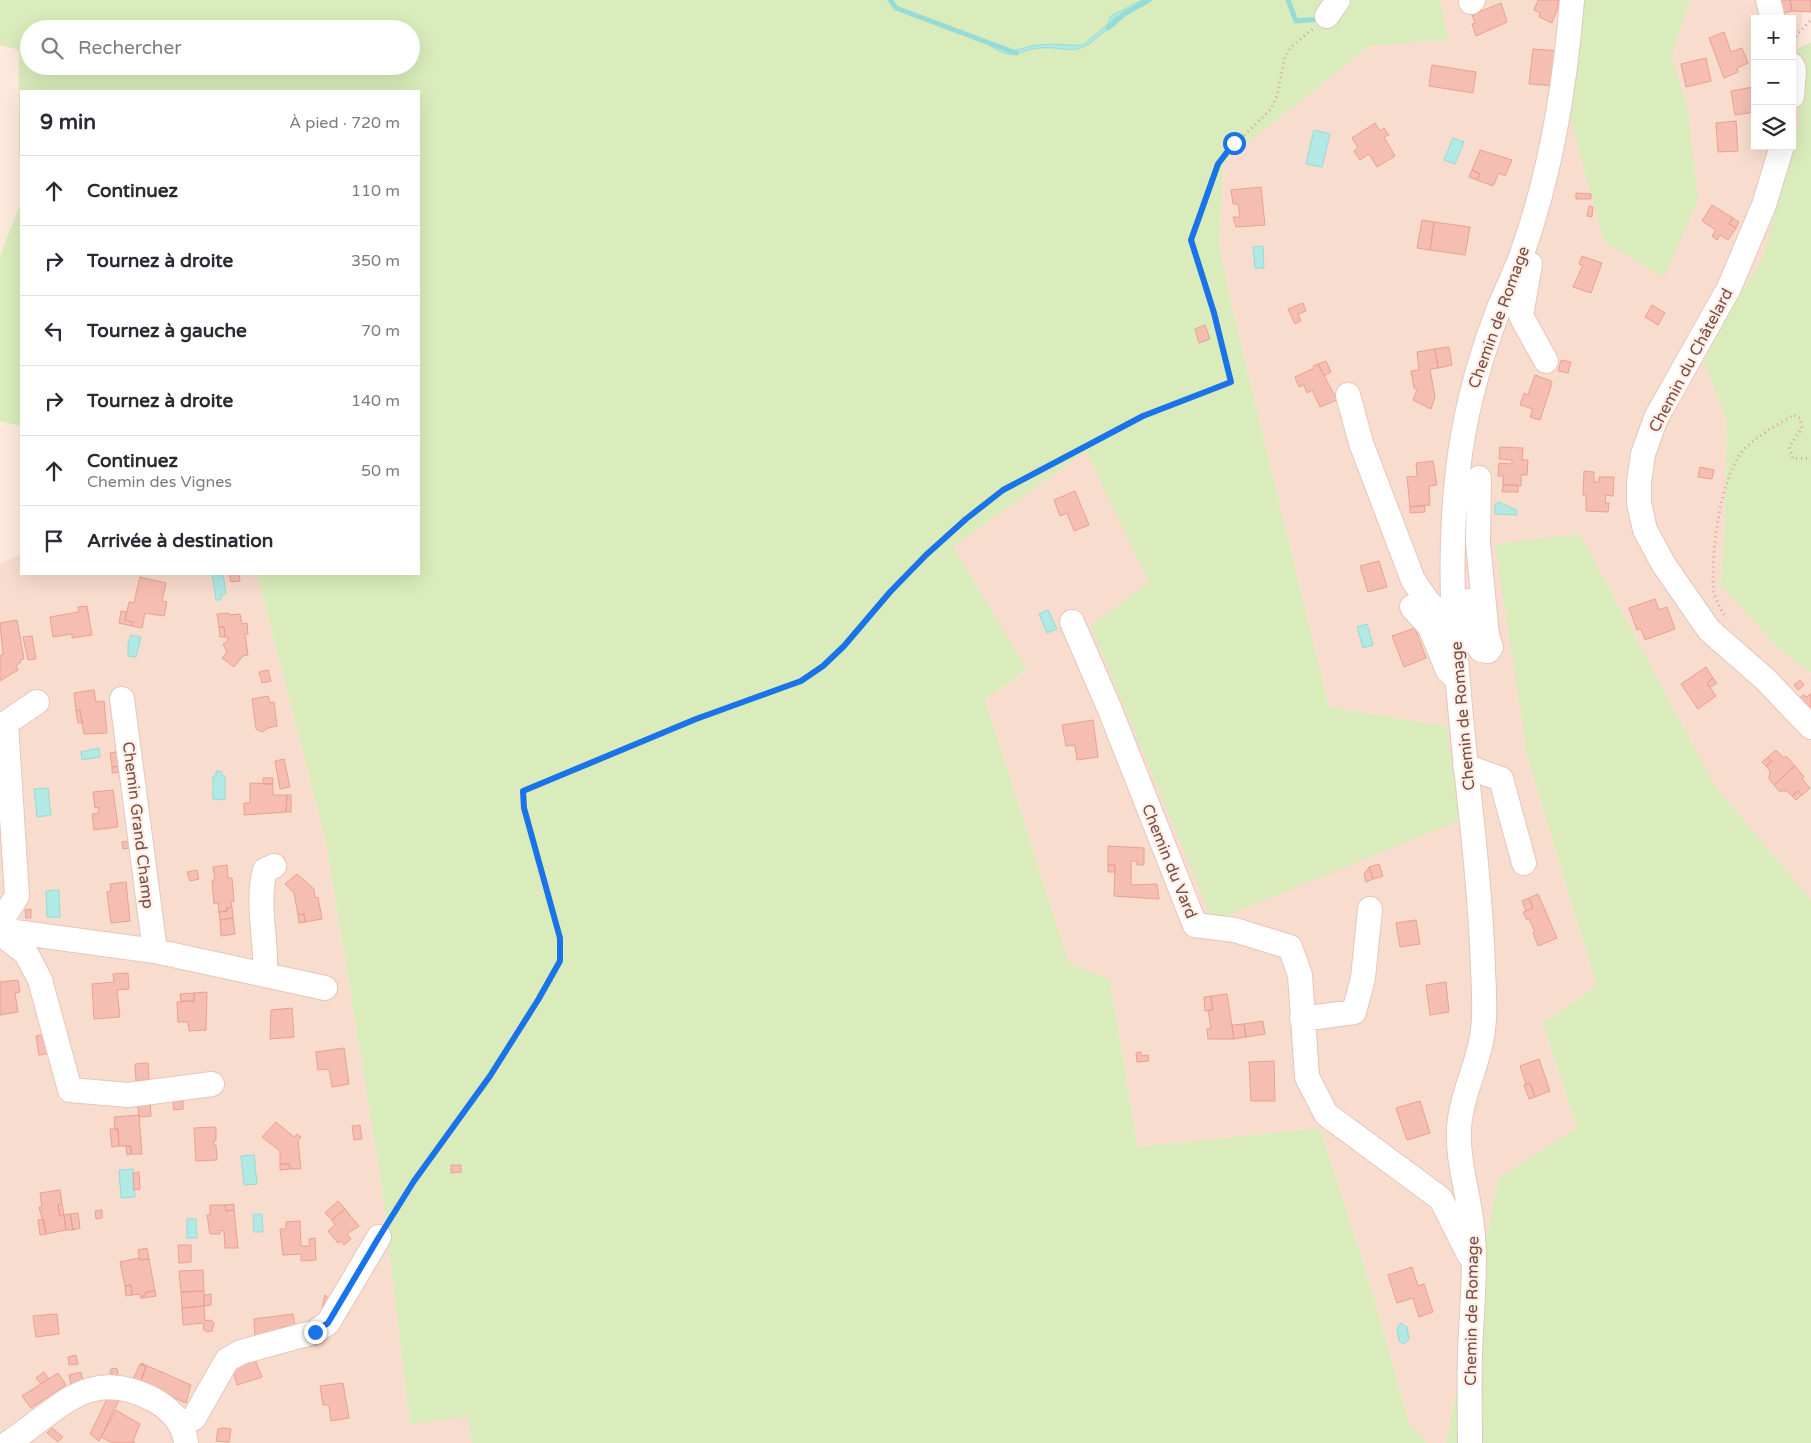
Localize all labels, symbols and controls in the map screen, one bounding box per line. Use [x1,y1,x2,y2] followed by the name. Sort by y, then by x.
[1751,15,1796,150] map controls
[1751,15,1796,60] button: +
[20,20,420,75] search box
[38,34,66,62] icon: search
[78,37,181,59] text: Rechercher
[1751,60,1796,105] button: −
[1751,105,1796,150] button: layers
[40,110,96,135] text: 9 min
[289,113,400,133] text: À pied · 720 m
[1223,132,1246,155] route start
[40,177,68,205] icon: ahead
[87,180,178,202] text: Continuez
[351,181,400,201] text: 110 m
[1464,244,1534,391] street label: Chemin de Romage
[40,247,68,275] icon: right
[87,250,233,272] text: Tournez à droite
[351,251,400,271] text: 350 m
[1644,285,1737,436] street label: Chemin du Châtelard
[40,317,68,345] icon: left
[87,320,247,342] text: Tournez à gauche
[361,321,400,341] text: 70 m
[40,387,68,415] icon: right
[87,390,233,412] text: Tournez à droite
[351,391,400,411] text: 140 m
[87,450,178,472] text: Continuez
[40,457,68,485] icon: ahead
[361,461,400,481] text: 50 m
[87,472,232,492] text: Chemin des Vignes
[40,527,68,555] icon: arrive
[87,530,273,552] text: Arrivée à destination
[1447,640,1479,791] street label: Chemin de Romage
[118,740,158,910] street label: Chemin Grand Champ
[1137,801,1201,922] street label: Chemin du Vard
[1461,1236,1483,1386] street label: Chemin de Romage
[304,1321,327,1344] route end

